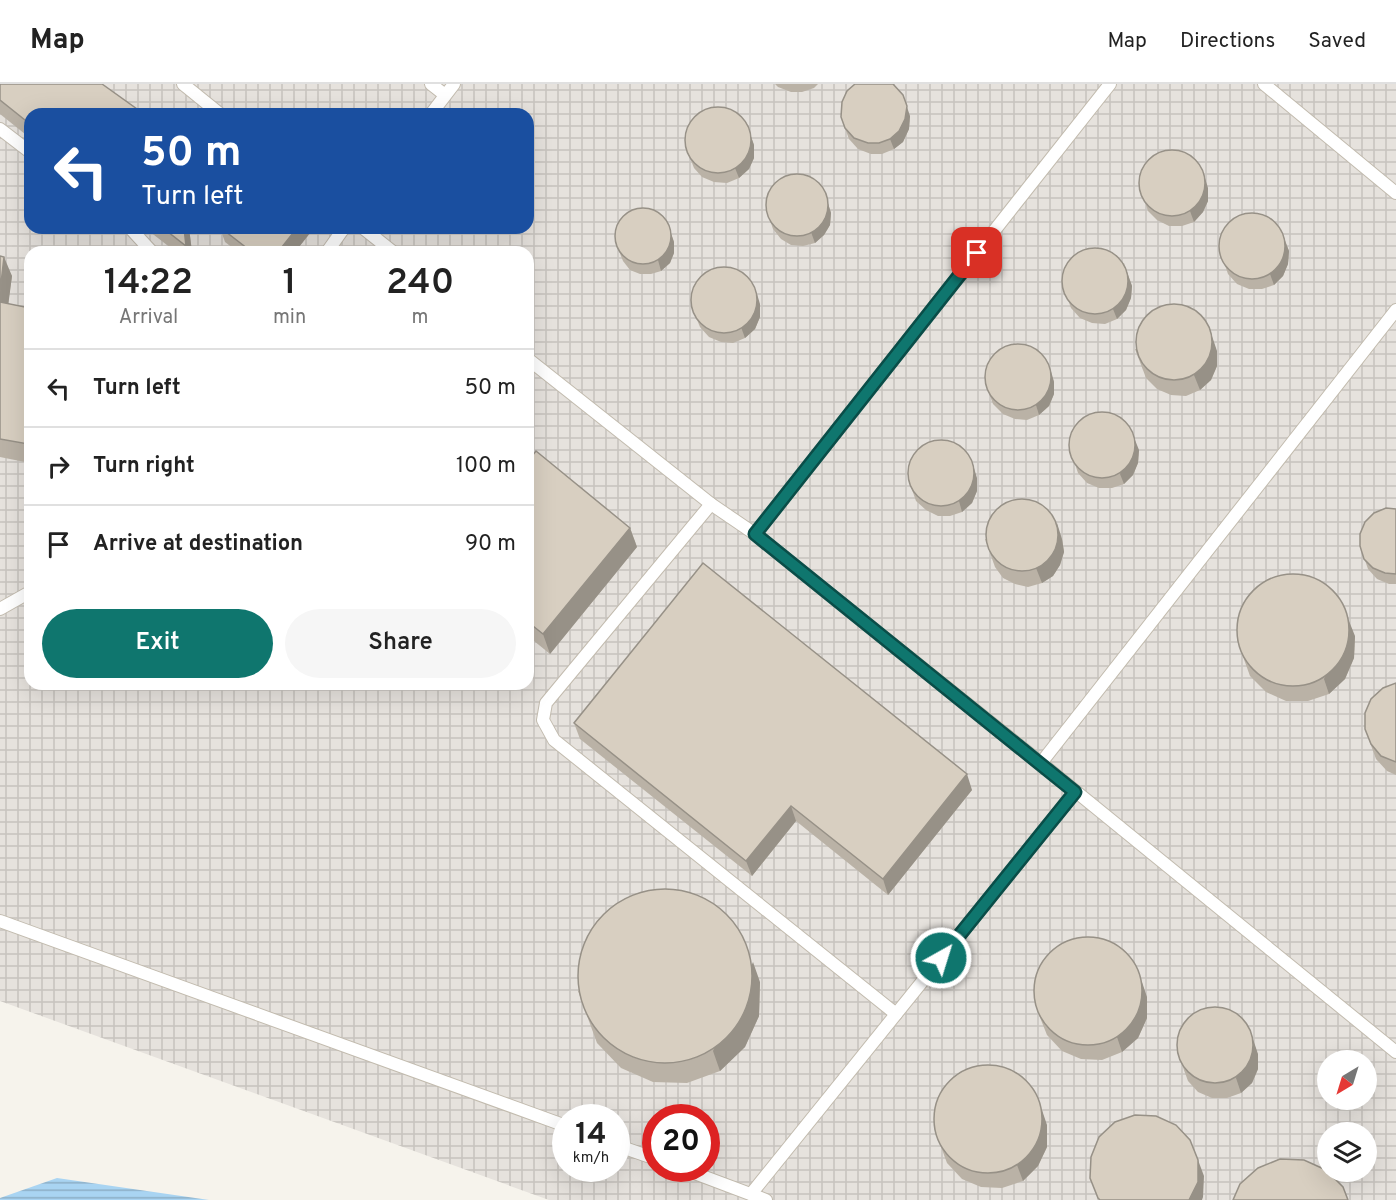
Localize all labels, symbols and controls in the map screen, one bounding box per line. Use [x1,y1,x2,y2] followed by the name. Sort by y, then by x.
[30,23,85,59] text: Map
[1107,28,1147,55] text: Map
[1180,28,1275,55] text: Directions
[1308,28,1366,55] text: Saved
[141,128,242,181] text: 50 m
[42,132,120,210] icon: left
[141,180,243,214] text: Turn left
[951,227,1002,278] pin
[960,236,993,269] icon: arrive
[104,261,193,307] text: 14:22
[282,261,297,307] text: 1
[386,261,454,307] text: 240
[119,305,178,331] text: Arrival
[273,305,306,331] text: min
[412,305,429,331] text: m
[42,372,75,405] icon: left
[93,375,181,402] text: Turn left
[464,375,516,402] text: 50 m
[42,450,75,483] icon: right
[93,453,195,480] text: Turn right
[456,453,516,480] text: 100 m
[42,528,75,561] icon: arrive
[93,531,303,558] text: Arrive at destination
[465,531,516,558] text: 90 m
[42,609,273,678] button: Exit
[285,609,516,678] button: Share
[909,926,973,990] position arrow
[1317,1050,1377,1110] north arrow
[1317,1050,1377,1182] map controls
[642,1104,720,1182] speed limit sign: 20
[575,1117,607,1154] text: 14
[1317,1122,1377,1182] button: layers
[573,1149,609,1168] text: km/h

